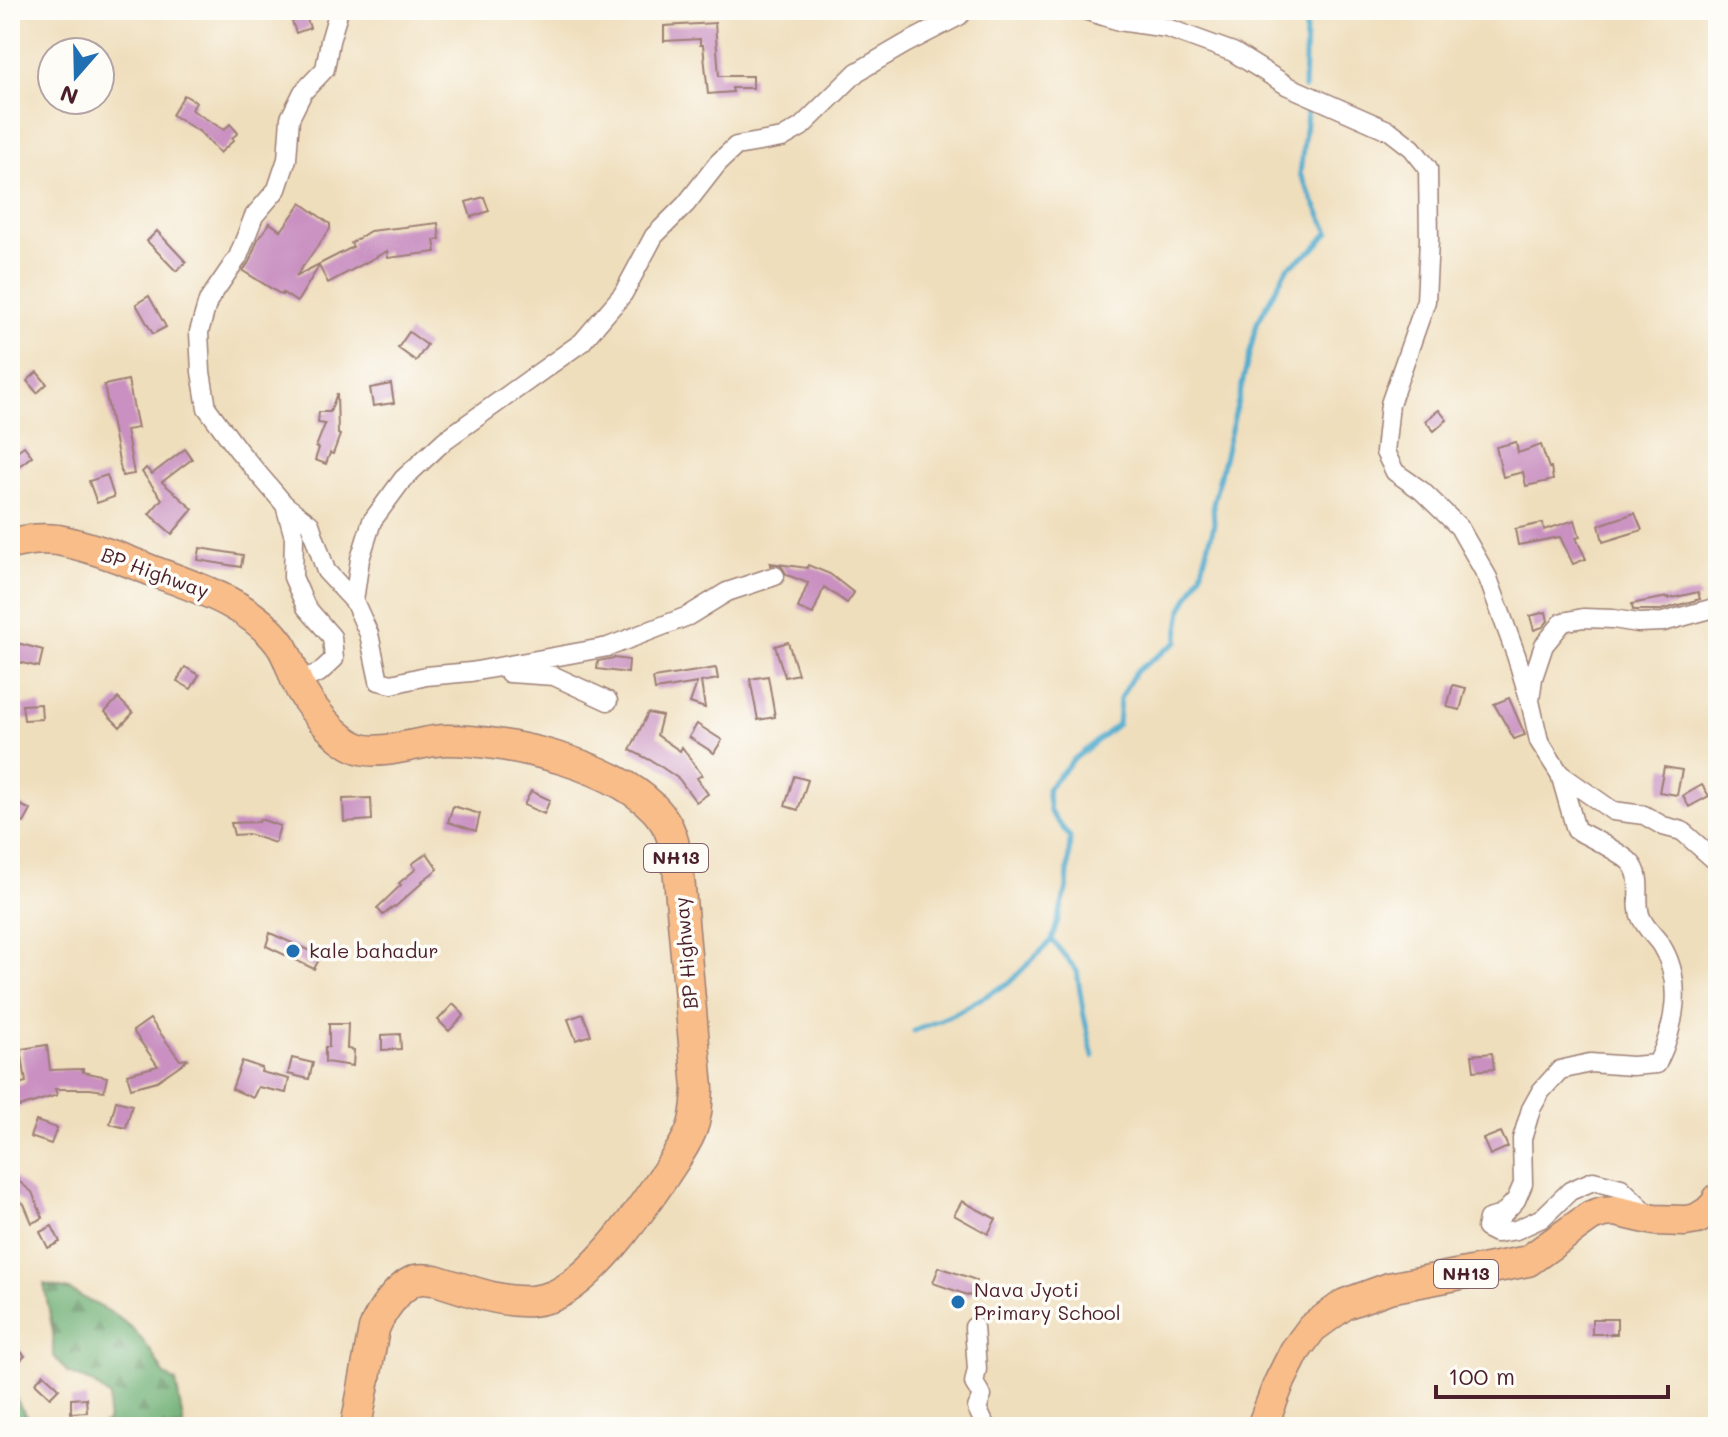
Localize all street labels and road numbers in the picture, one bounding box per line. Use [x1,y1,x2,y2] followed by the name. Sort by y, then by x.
[98,541,213,604] street label: BP Highway
[644,844,708,872] road number: NH13
[667,896,703,1010] street label: BP Highway
[1434,1260,1498,1288] road number: NH13

